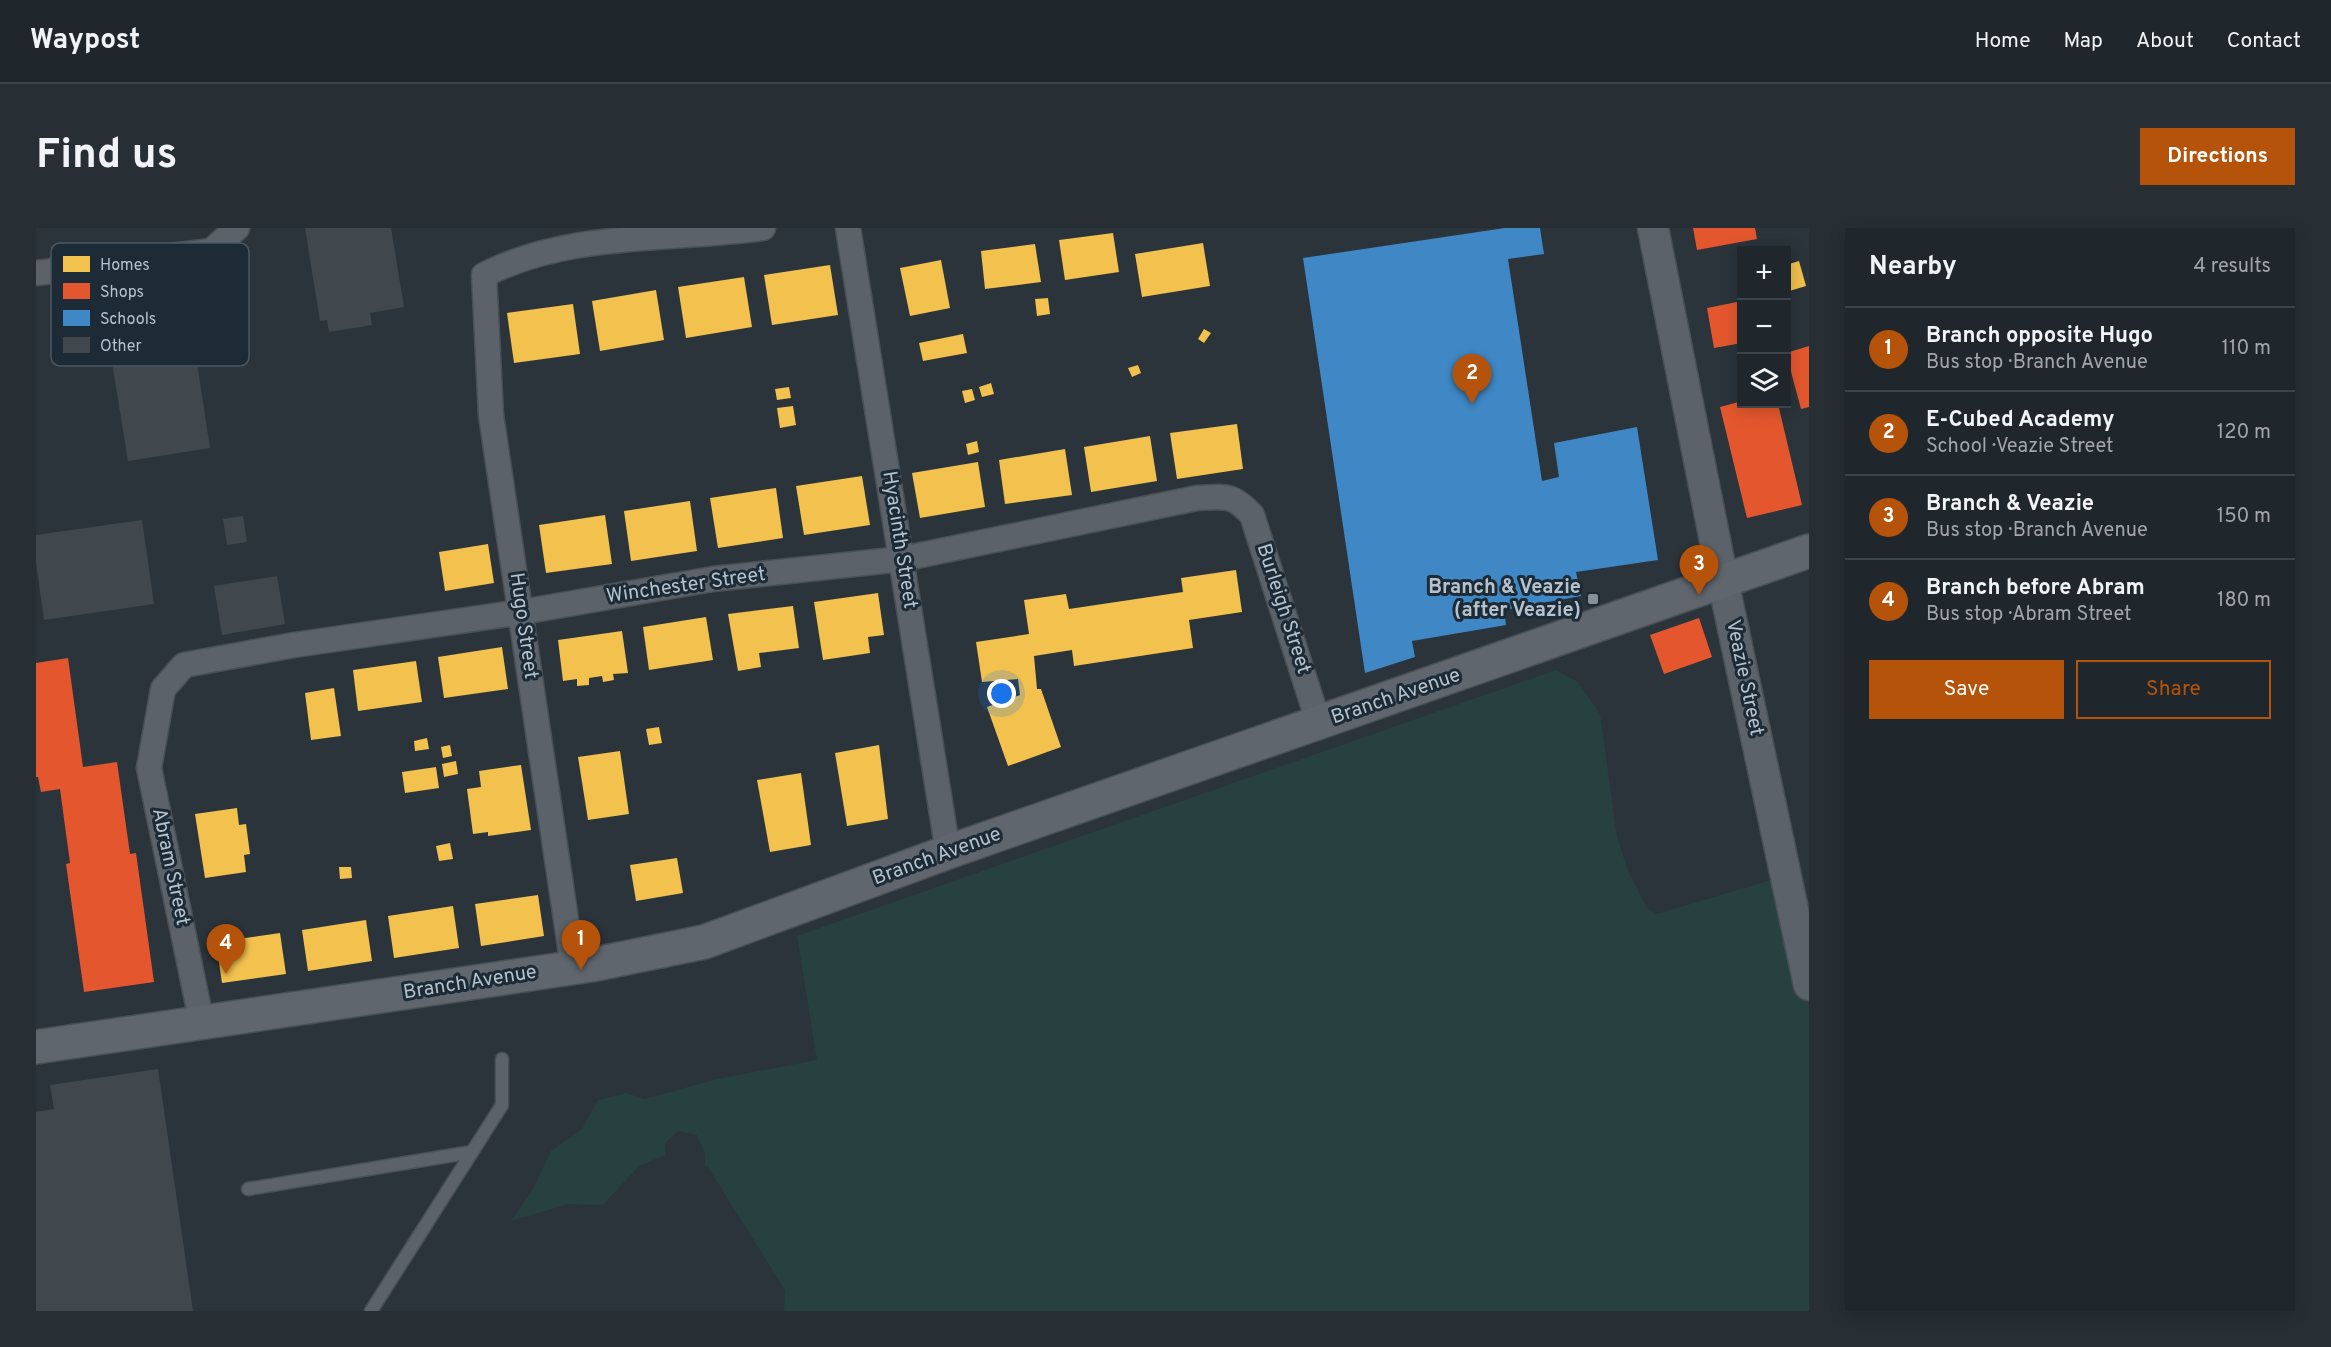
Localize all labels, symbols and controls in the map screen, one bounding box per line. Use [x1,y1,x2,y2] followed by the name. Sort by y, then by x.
[30,23,140,59] text: Waypost
[1975,28,2031,55] text: Home
[2064,28,2103,55] text: Map
[2136,28,2194,55] text: About
[2227,28,2301,55] text: Contact
[2140,128,2295,185] button: Directions
[36,130,177,183] text: Find us
[51,243,249,366] legend
[1737,246,1791,408] map controls
[1737,246,1791,300] button: +
[1869,251,1957,284] text: Nearby
[2194,254,2271,280] text: 4 results
[100,256,150,276] text: Homes
[100,283,144,303] text: Shops
[1737,300,1791,354] button: −
[100,310,156,330] text: Schools
[1926,323,2153,350] text: Branch opposite Hugo
[1885,336,1893,362] text: 1
[2222,336,2271,362] text: 110 m
[100,337,142,357] text: Other
[1926,350,2148,376] text: Bus stop · Branch Avenue
[1452,354,1492,404] pin: 2
[1737,354,1791,408] button: layers
[1926,407,2115,434] text: E-Cubed Academy
[1882,420,1895,446] text: 2
[2217,420,2271,446] text: 120 m
[1926,434,2114,460] text: School · Veazie Street
[875,469,923,611] street label: Hyacinth Street
[1926,491,2094,518] text: Branch & Veazie
[1883,504,1895,530] text: 3
[2217,504,2271,530] text: 150 m
[1926,518,2148,544] text: Bus stop · Branch Avenue
[1250,541,1316,677] street label: Burleigh Street
[1680,546,1718,595] pin: 3
[605,562,767,610] street label: Winchester Street
[503,571,543,681] street label: Hugo Street
[1428,575,1581,624] place label: Branch & Veazie (after Veazie)
[1926,575,2145,602] text: Branch before Abram
[1882,588,1895,614] text: 4
[2217,588,2271,614] text: 180 m
[1586,592,1600,606] marker: Branch & Veazie (after Veazie)
[1926,602,2132,628] text: Bus stop · Abram Street
[1719,618,1769,738] street label: Veazie Street
[1869,660,2064,719] button: Save
[2076,660,2271,719] button: Share
[1328,663,1464,731] street label: Branch Avenue
[987,679,1016,708] your location
[145,806,195,928] street label: Abram Street
[869,822,1005,892] street label: Branch Avenue
[562,920,600,970] pin: 1
[206,924,246,974] pin: 4
[401,960,539,1006] street label: Branch Avenue

